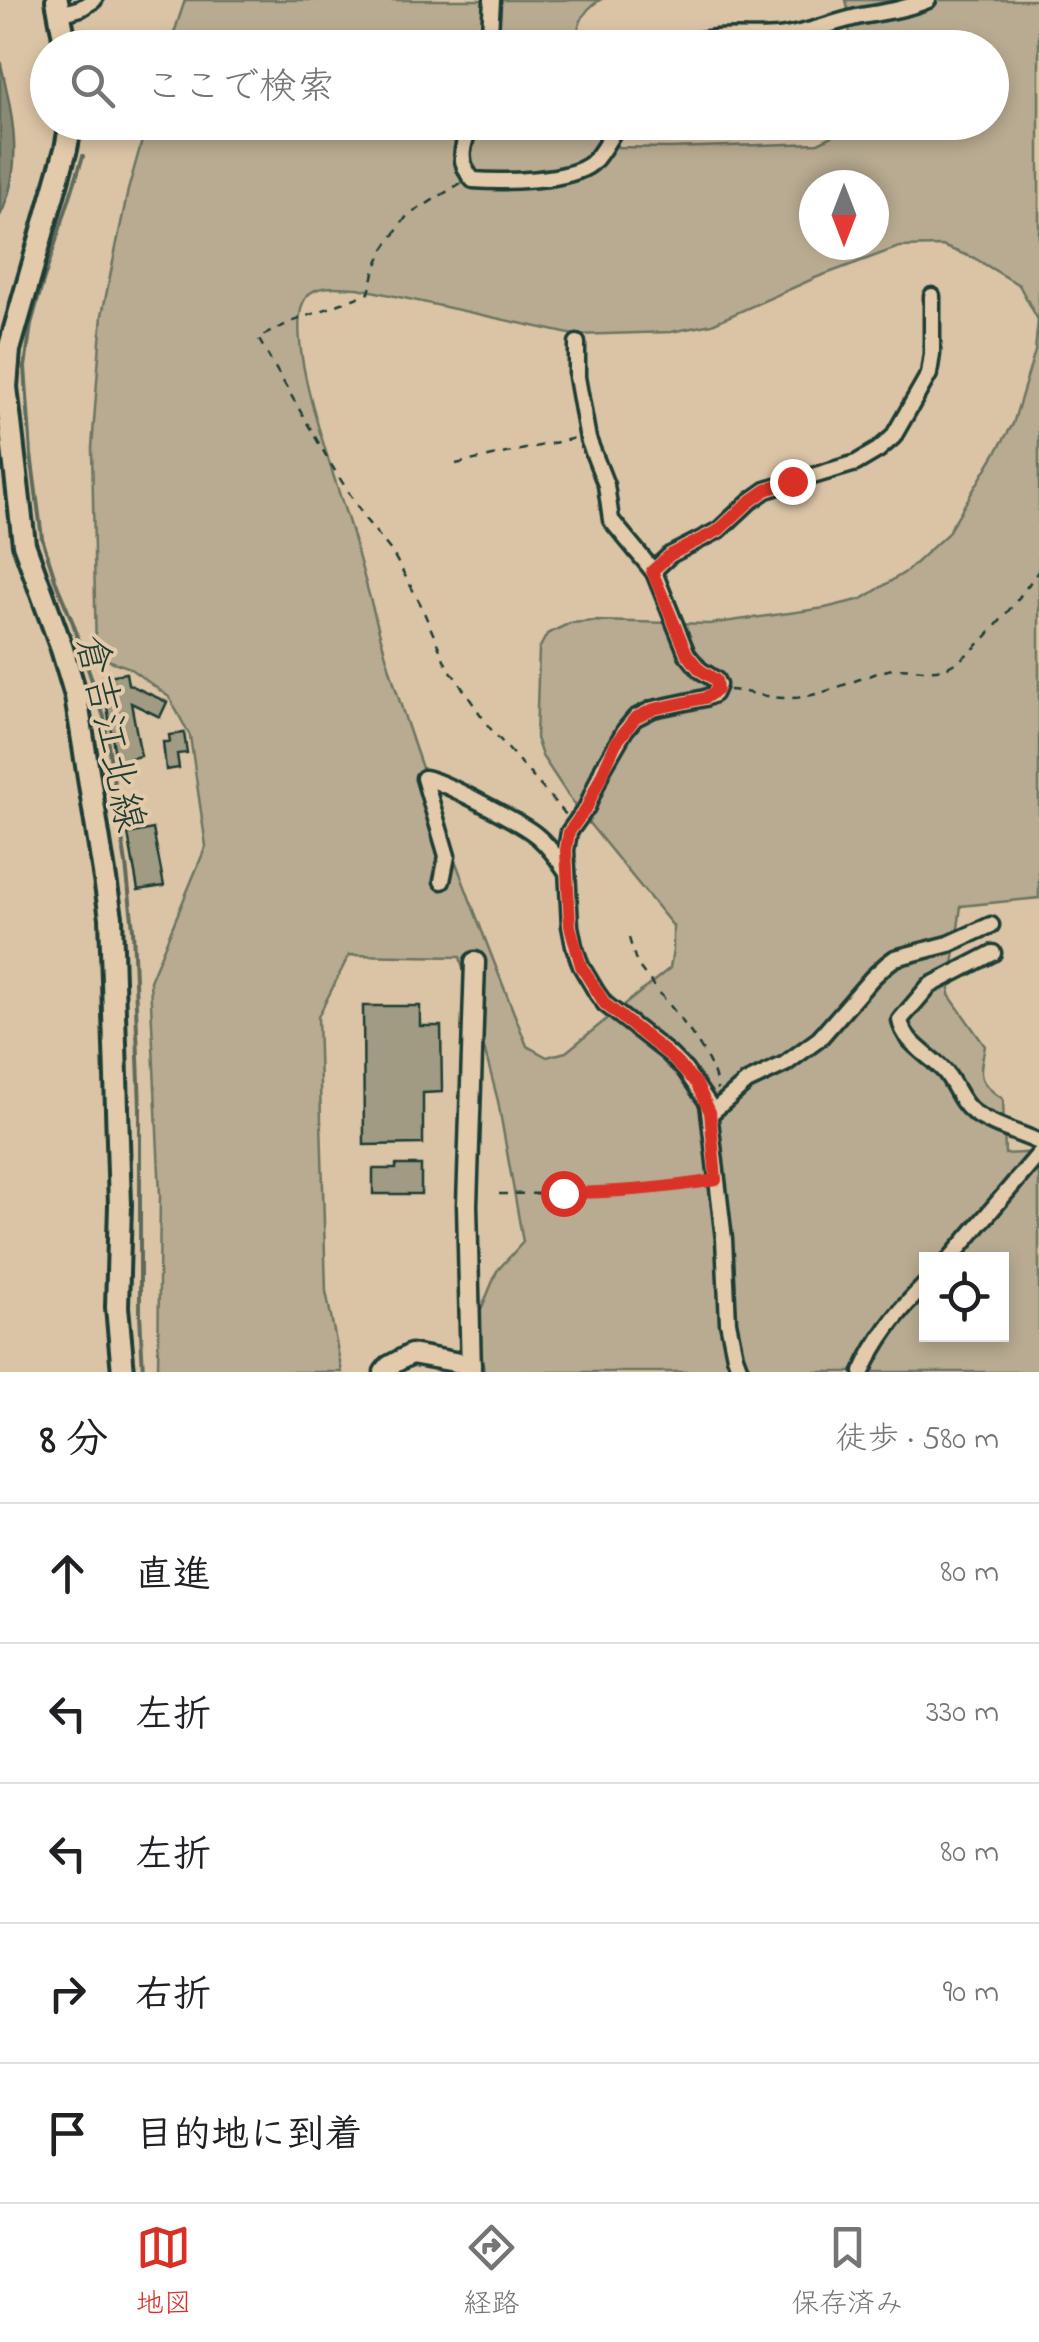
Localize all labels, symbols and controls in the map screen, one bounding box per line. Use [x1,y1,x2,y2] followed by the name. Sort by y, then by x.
[30,30,1009,140] search box
[65,58,120,113] icon: search
[145,61,335,117] text: ここで検索
[799,170,889,260] north arrow
[770,459,816,505] route end
[58,630,157,838] street label: 倉吉江北線
[541,1171,587,1217] route start
[919,1252,1009,1342] map controls
[919,1252,1009,1342] button: locate
[40,1411,108,1472] text: 8 分
[835,1417,999,1464] text: 徒歩 · 580 m
[40,1546,95,1601] icon: ahead
[135,1549,211,1605] text: 直進
[940,1550,999,1597] text: 80 m
[40,1686,95,1741] icon: left
[135,1689,211,1745] text: 左折
[926,1690,999,1737] text: 330 m
[40,1826,95,1881] icon: left
[135,1829,211,1885] text: 左折
[940,1830,999,1877] text: 80 m
[40,1966,95,2021] icon: right
[135,1969,211,2025] text: 右折
[943,1970,999,2017] text: 90 m
[40,2106,95,2161] icon: arrive
[135,2109,363,2165] text: 目的地に到着
[136,2220,192,2326] tab: 地図
[463,2220,519,2326] tab: 経路
[791,2220,903,2326] tab: 保存済み

